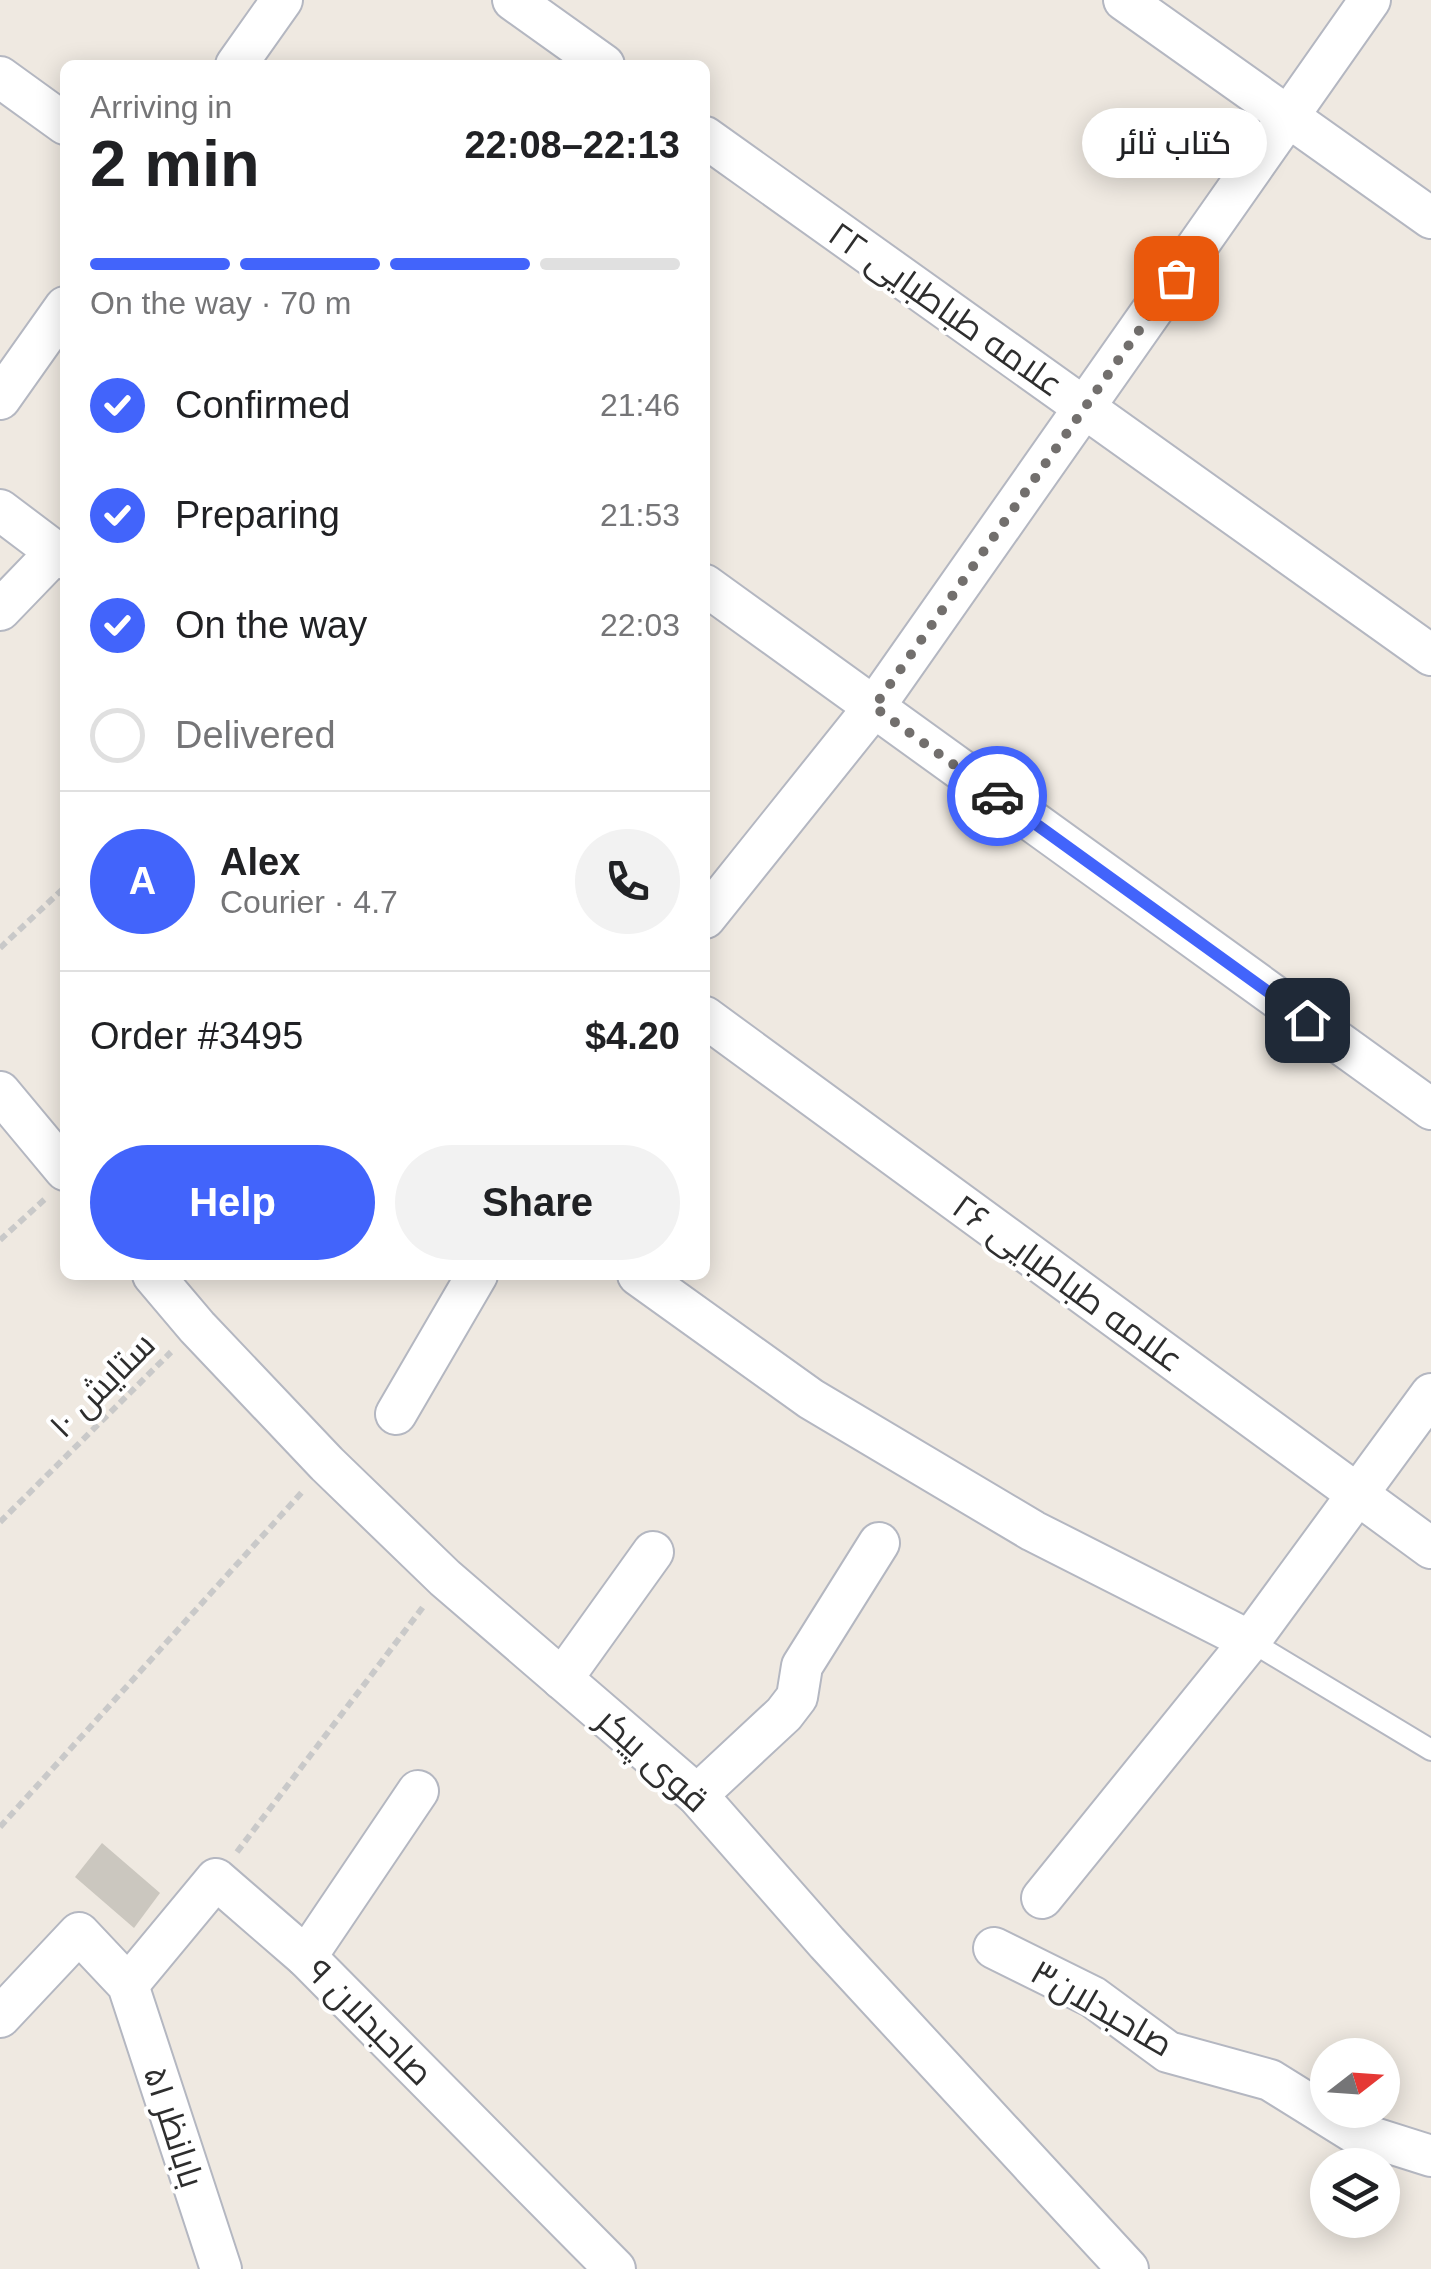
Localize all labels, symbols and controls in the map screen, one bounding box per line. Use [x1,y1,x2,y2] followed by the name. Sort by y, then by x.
[90,89,232,125] text: Arriving in
[1084,108,1268,178] callout: کتاب ثائر
[464,124,680,166] text: 22:08–22:13
[1118,125,1231,161] text: کتاب ثائر
[90,127,260,200] text: 2 min
[821,213,1071,406] street label: علامه طباطبایی ۲۲
[1134,236,1219,321] pin
[1149,251,1204,306] icon: bag
[90,285,351,321] text: On the way · 70 m
[90,378,145,433] icon: check
[175,384,350,426] text: Confirmed
[600,387,680,423] text: 21:46
[90,488,145,543] icon: check
[175,494,340,536] text: Preparing
[600,497,680,533] text: 21:53
[90,598,145,653] icon: check
[175,604,367,646] text: On the way
[600,607,680,643] text: 22:03
[175,714,336,756] text: Delivered
[947,746,1047,846] courier
[970,769,1025,824] icon: car
[575,829,680,934] button: phone
[220,841,300,883] text: Alex
[129,860,156,902] text: A
[220,884,398,920] text: Courier · 4.7
[1265,978,1350,1063] pin
[1280,993,1335,1048] icon: home
[90,1015,303,1057] text: Order #3495
[585,1015,680,1057] text: $4.20
[90,1145,375,1260] button: Help
[395,1145,680,1260] button: Share
[944,1186,1191,1381] street label: علامه طباطبایی ۲۶
[41,1324,163,1446] street label: ستایش ۱۰
[586,1698,717,1823] street label: قوی پیکر
[298,1951,441,2094] street label: صاحبدلان ۹
[1024,1951,1180,2065] street label: صاحبدلان۳
[1310,2038,1400,2128] north arrow
[1310,2038,1400,2238] map controls
[136,2061,212,2193] street label: بابانظر ۵۱
[1310,2148,1400,2238] button: layers

